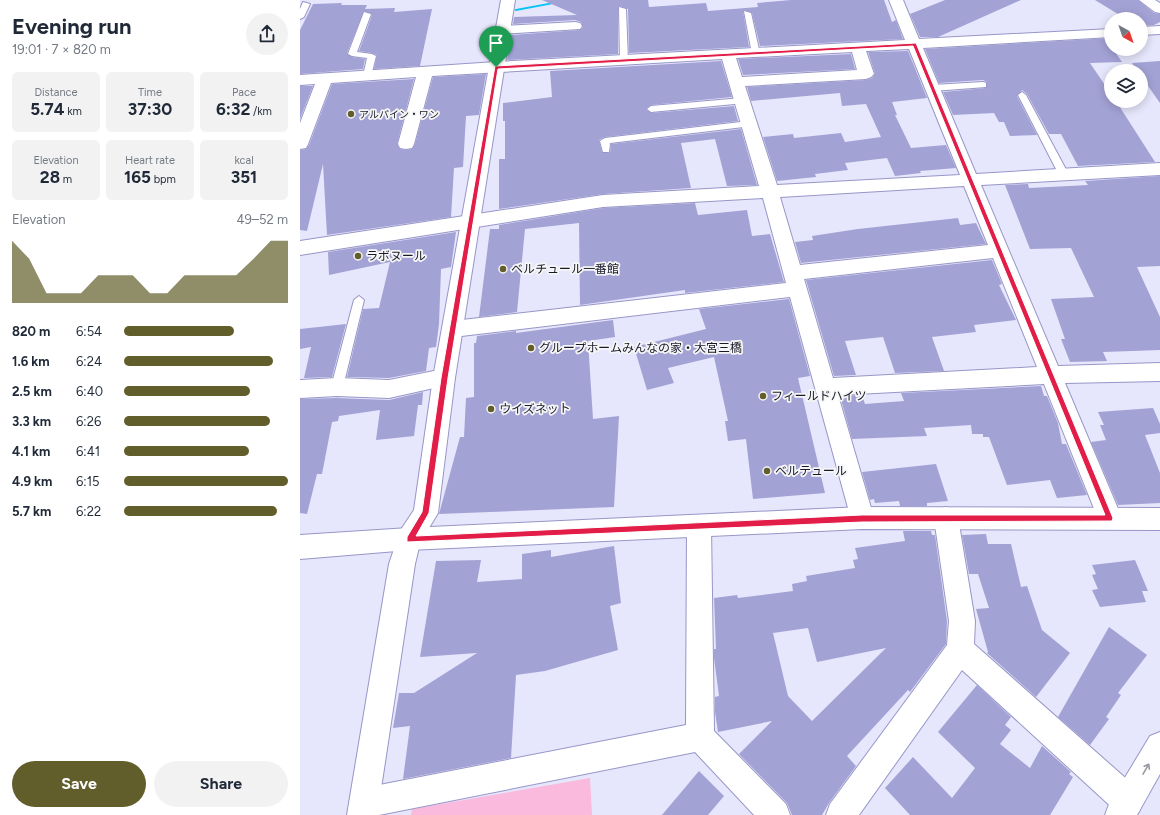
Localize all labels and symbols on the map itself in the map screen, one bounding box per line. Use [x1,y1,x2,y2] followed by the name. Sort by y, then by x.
[1104,12,1148,56] north arrow
[479,26,513,67] pin
[359,108,439,121] place label: アルパイン・ワン
[346,109,356,119] marker: アルパイン・ワン
[366,249,426,263] place label: ラボヌール
[353,251,363,261] marker: ラボヌール
[511,262,619,276] place label: ベルチュール一番館
[498,264,508,274] marker: ベルチュール一番館
[539,341,742,355] place label: グループホームみんなの家・大宮三橋
[526,343,536,353] marker: グループホームみんなの家・大宮三橋
[771,389,867,403] place label: フィールドハイツ
[758,391,768,401] marker: フィールドハイツ
[499,402,571,416] place label: ウイズネット
[486,404,496,414] marker: ウイズネット
[775,464,847,478] place label: ベルテュール
[762,466,772,476] marker: ベルテュール
[1143,763,1151,775] one-way arrow

